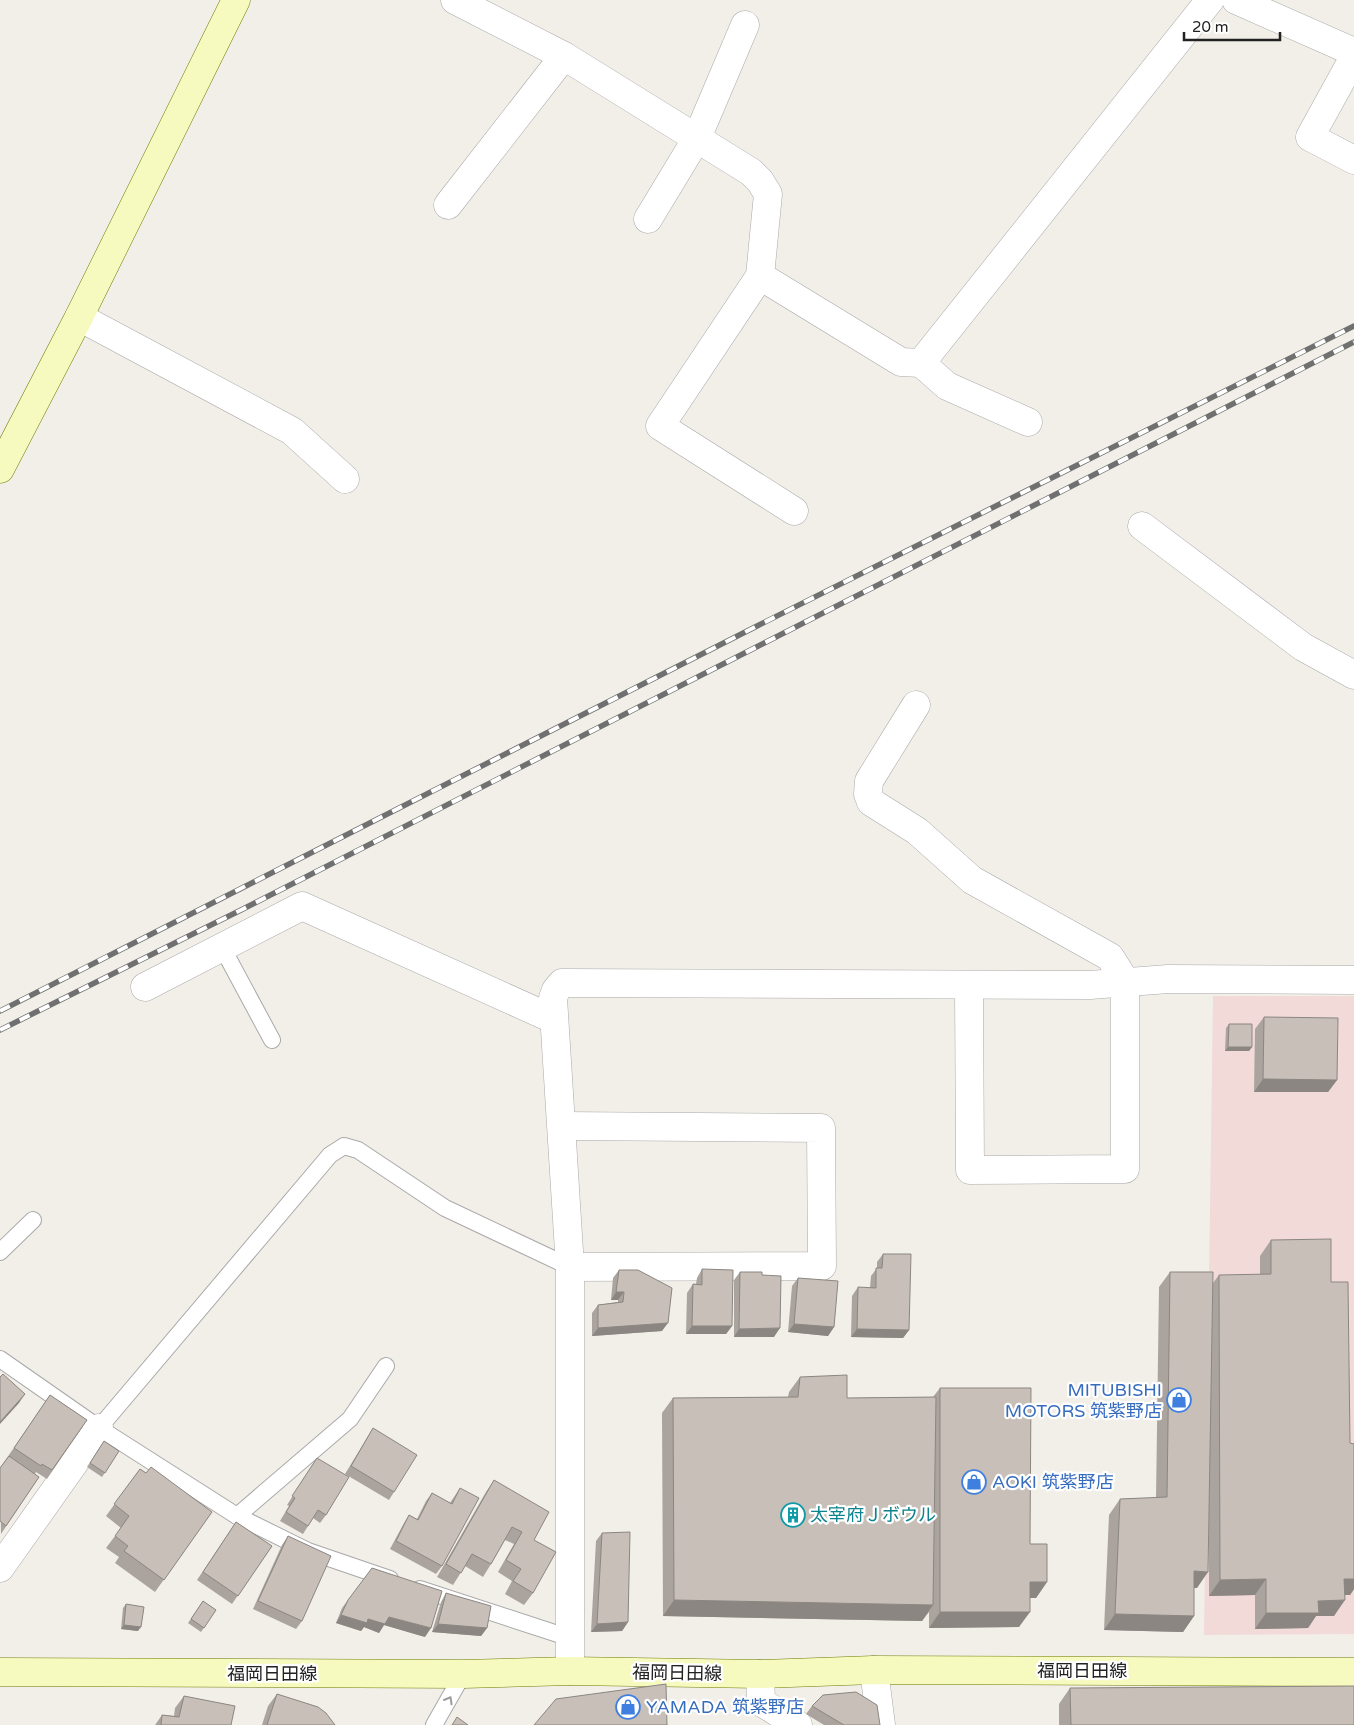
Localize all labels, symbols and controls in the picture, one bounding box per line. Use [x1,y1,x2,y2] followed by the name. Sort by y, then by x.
[1184,10,1280,42] scale bar
[1192,18,1229,36] text: 20 m
[1005,1379,1162,1422] place label: MITUBISHI MOTORS 筑紫野店
[1166,1387,1192,1413] shop icon: MITUBISHI MOTORS 筑紫野店
[961,1469,987,1495] shop icon: AOKI 筑紫野店
[992,1471,1114,1493] place label: AOKI 筑紫野店
[780,1502,806,1528] building icon: 太宰府Ｊボウル
[810,1504,936,1526] place label: 太宰府Ｊボウル
[1037,1660,1127,1682] street label: 福岡日田線
[632,1661,722,1685] street label: 福岡日田線
[227,1663,317,1685] street label: 福岡日田線
[615,1694,641,1720] shop icon: YAMADA 筑紫野店
[443,1696,453,1705] one-way arrow
[646,1696,804,1718] place label: YAMADA 筑紫野店

